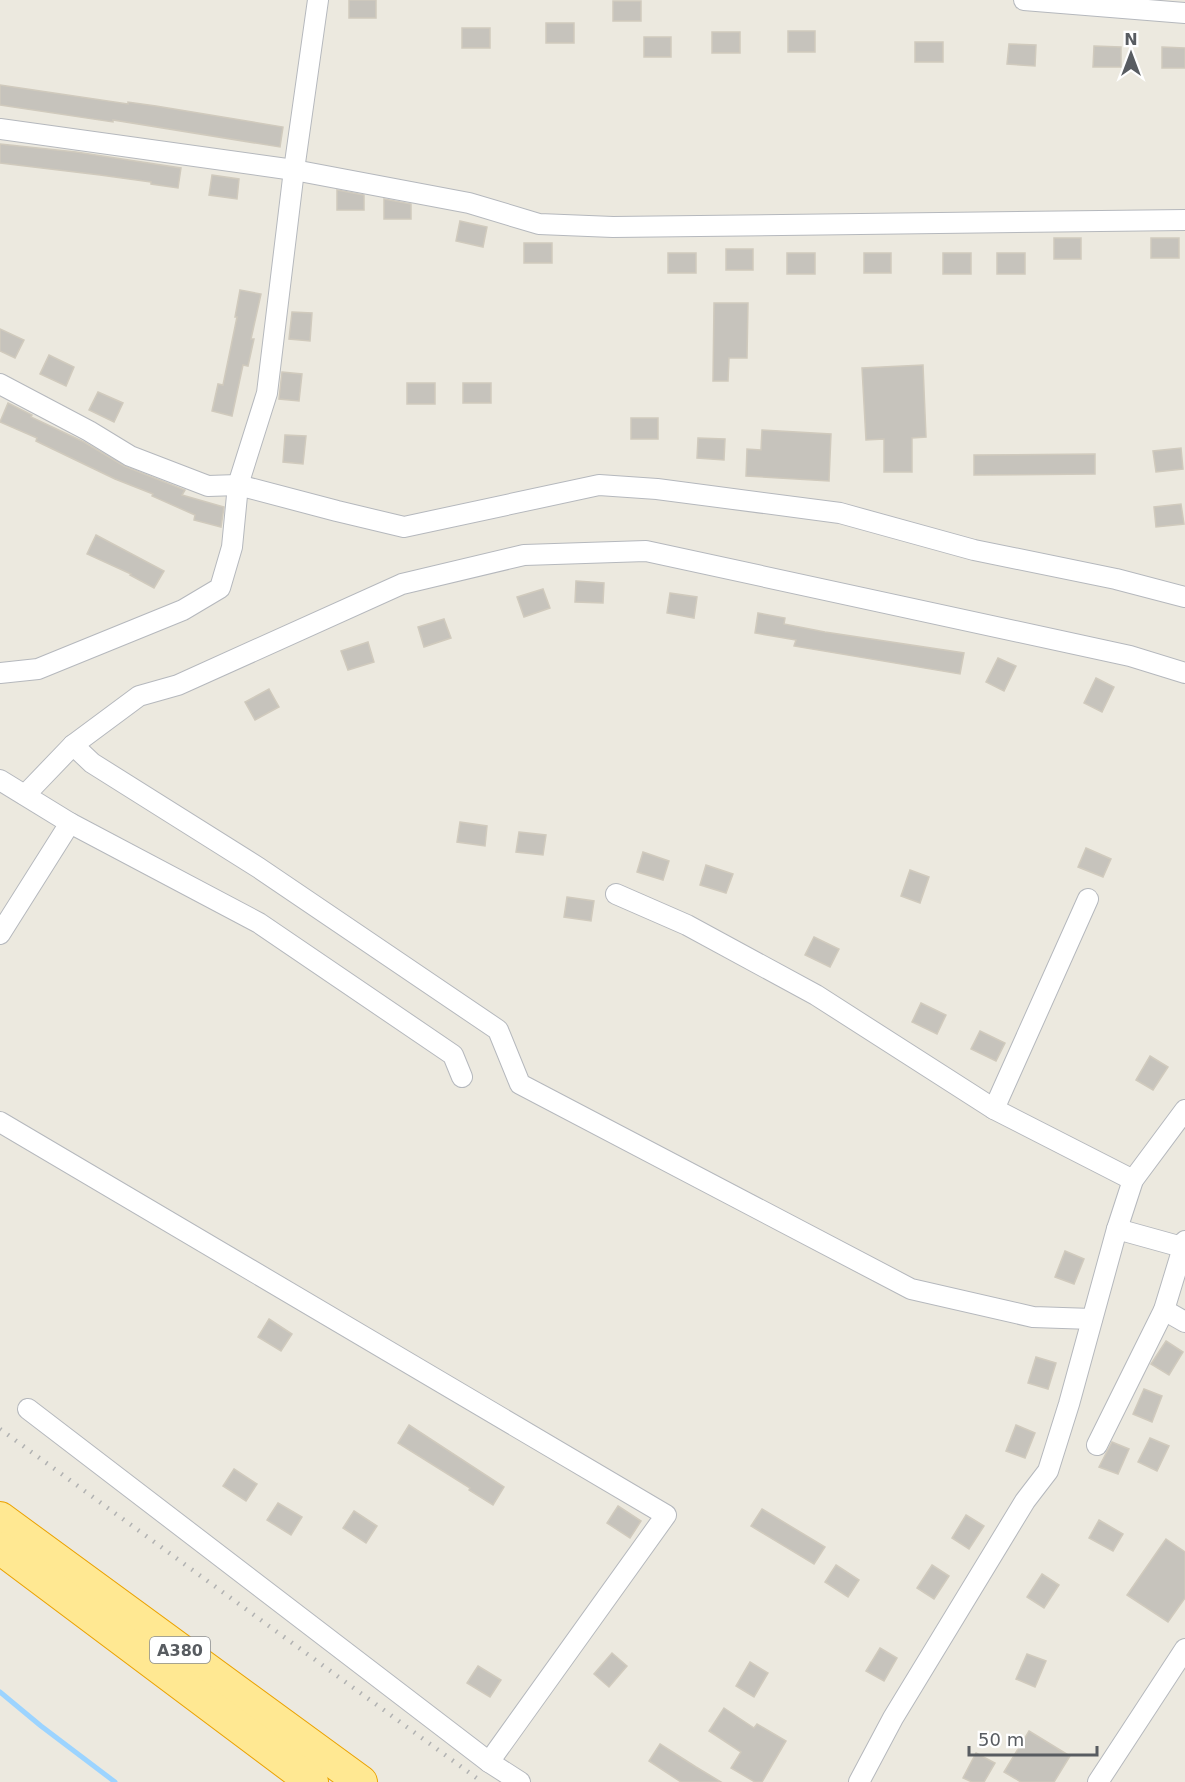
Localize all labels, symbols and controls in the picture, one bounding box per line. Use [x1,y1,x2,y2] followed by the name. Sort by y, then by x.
[1101,24,1161,84] north arrow
[1124,30,1138,49] text: N
[150,1637,210,1663] road number: A380
[969,1719,1096,1757] scale bar
[978,1729,1024,1750] text: 50 m

